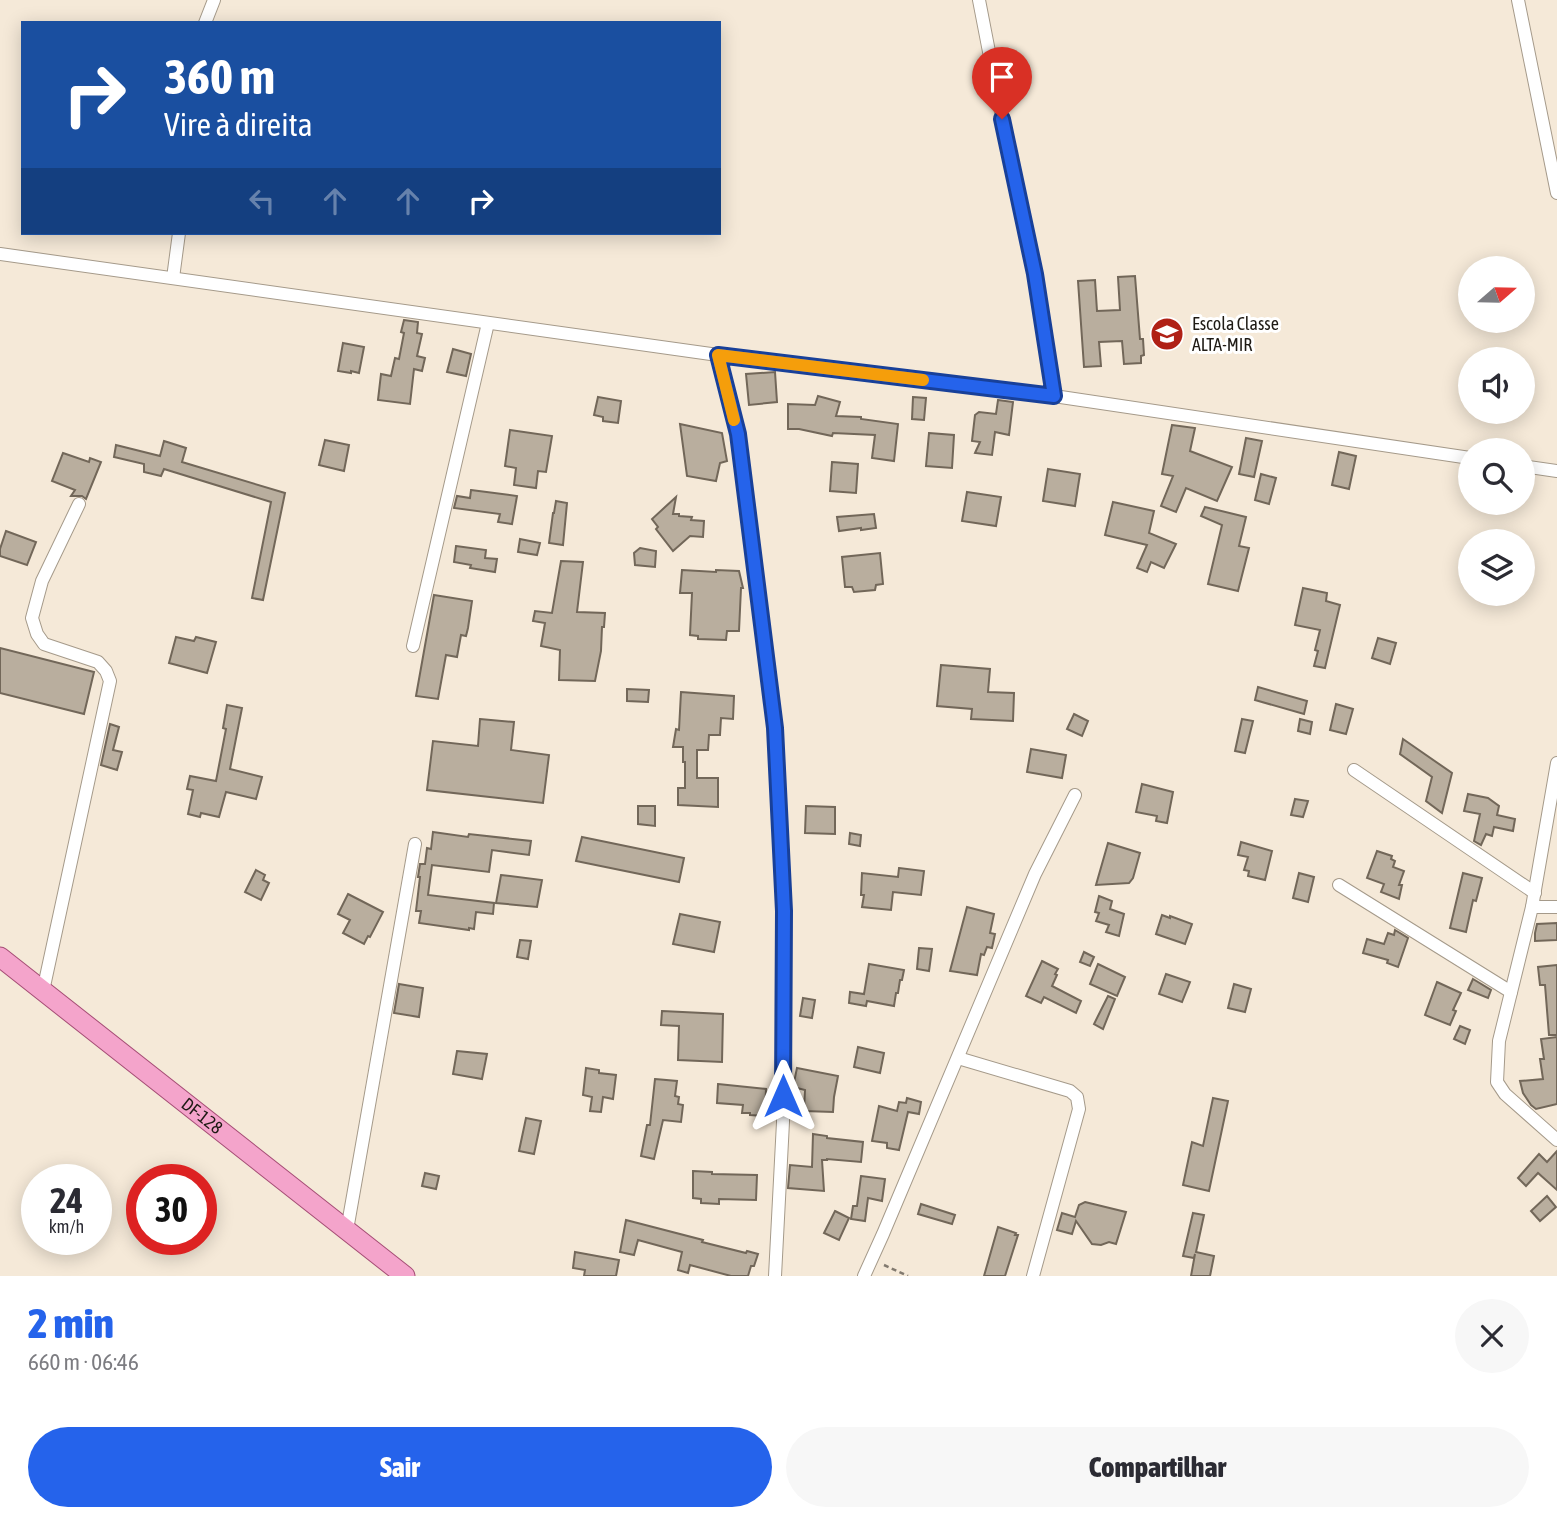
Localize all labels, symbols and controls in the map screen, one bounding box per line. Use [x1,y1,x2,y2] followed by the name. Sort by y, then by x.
[972,47,1032,119] pin
[164,48,275,104] text: 360 m
[49,49,140,140] icon: right
[983,58,1021,96] icon: arrive
[164,106,313,143] text: Vire à direita
[243,182,281,220] icon: left
[316,182,354,220] icon: ahead
[389,182,427,220] icon: ahead
[462,182,500,220] icon: right
[1458,256,1535,332] north arrow
[1458,256,1535,606] map controls
[1192,313,1279,355] place label: Escola Classe ALTA-MIR
[1148,315,1186,353] school or university icon: Escola Classe ALTA-MIR
[1458,347,1535,424] button: sound
[1458,438,1535,515] button: search
[1458,529,1535,606] button: layers
[746,1059,820,1133] position arrow
[177,1093,227,1138] street label: DF-128
[126,1164,217,1255] speed limit sign: 30
[50,1180,83,1220] text: 24
[49,1216,84,1237] text: km/h
[28,1299,114,1347] text: 2 min
[1455,1299,1529,1373] button: close
[28,1349,139,1375] text: 660 m · 06:46
[28,1427,772,1507] button: Sair
[786,1427,1529,1507] button: Compartilhar

